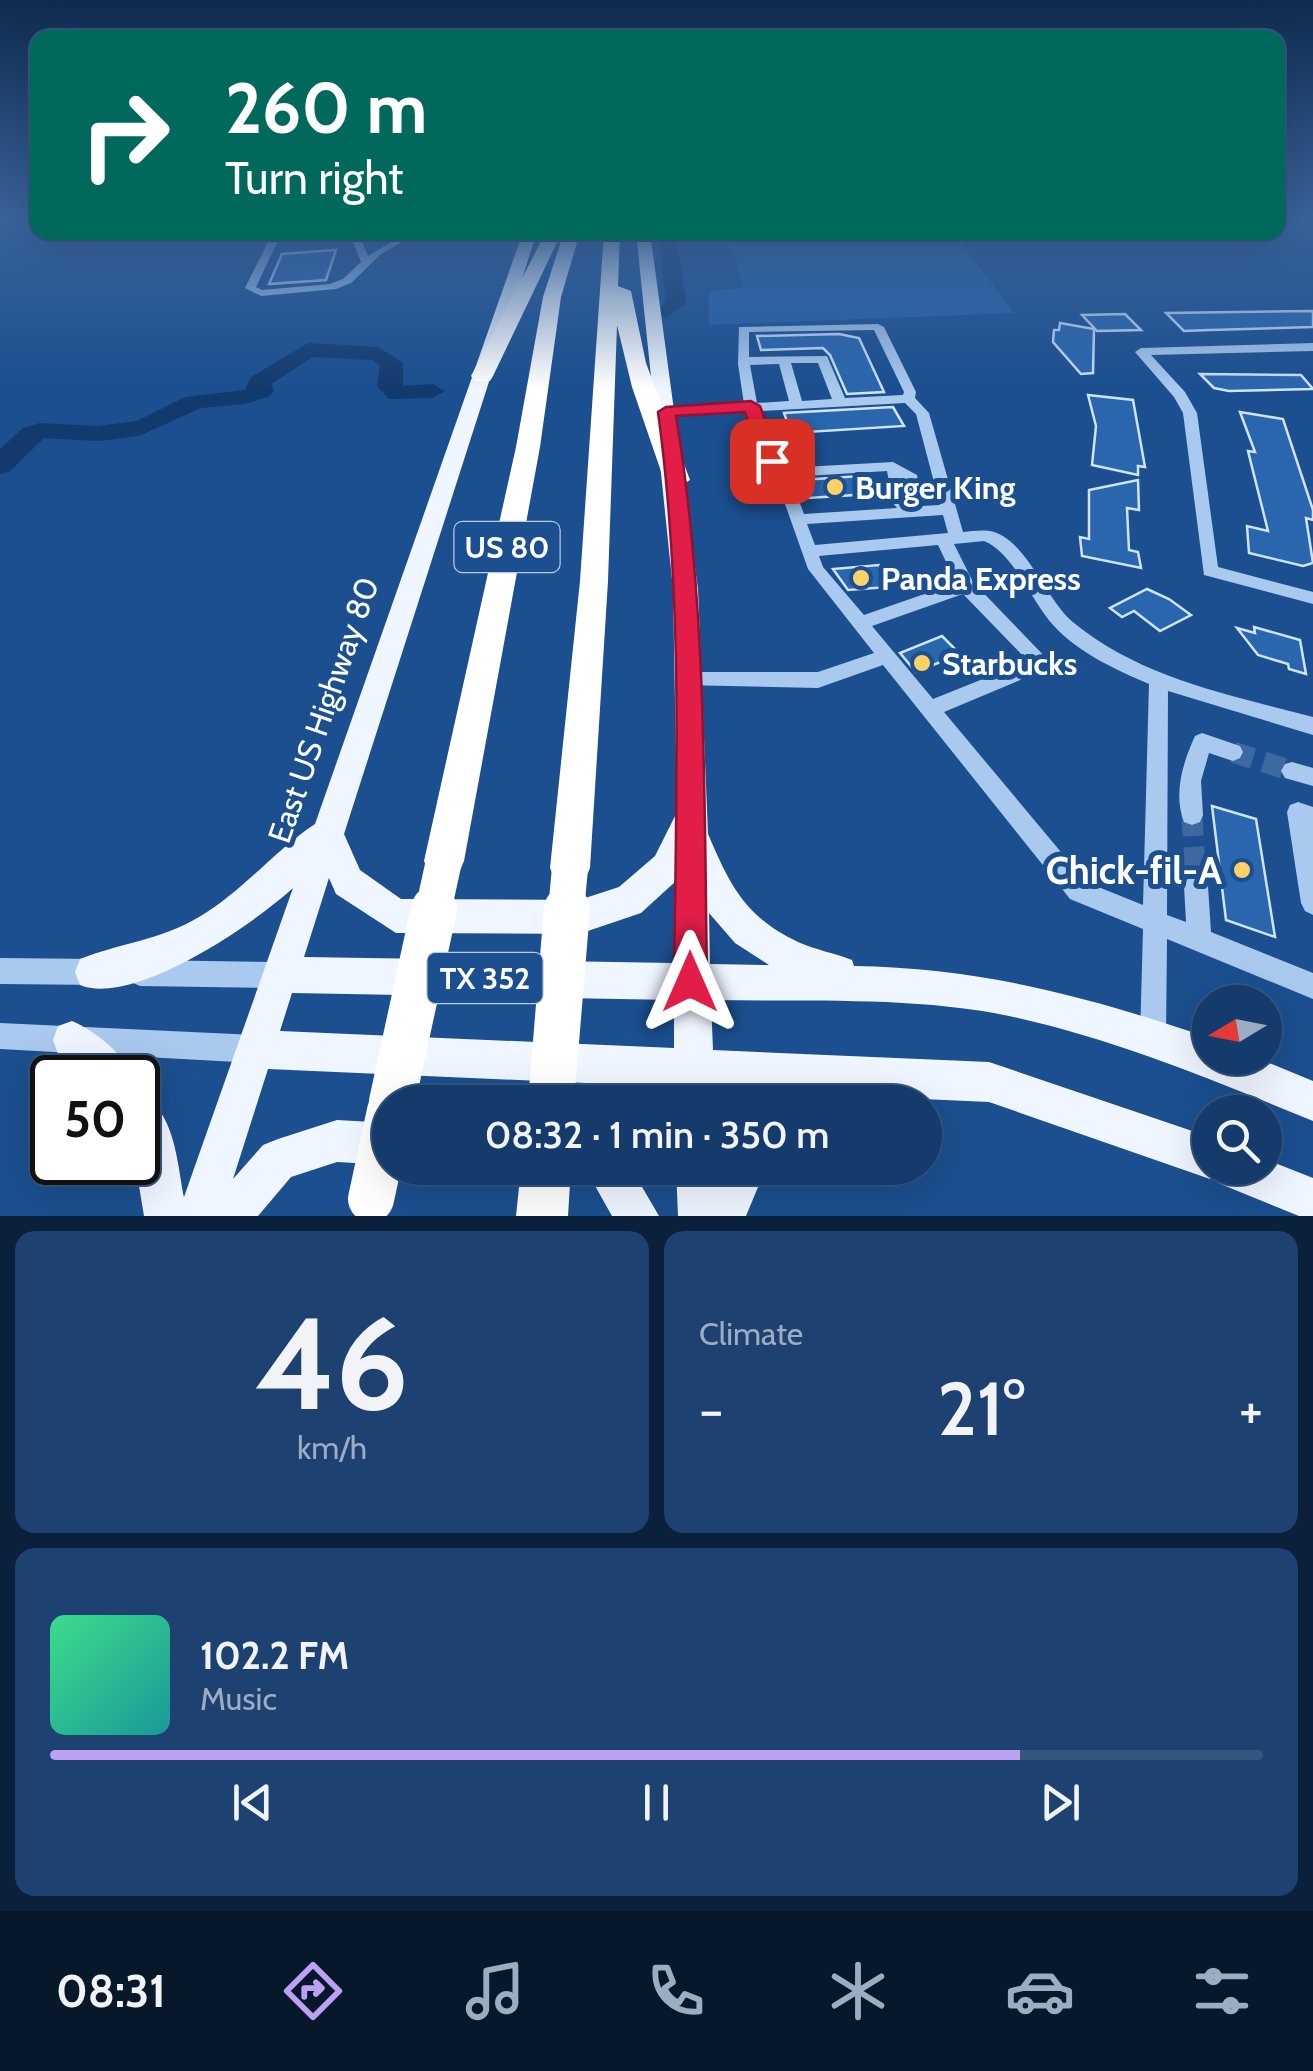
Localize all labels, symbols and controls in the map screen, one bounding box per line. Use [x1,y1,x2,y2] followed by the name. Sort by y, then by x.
[225,65,427,151] text: 260 m
[60,70,190,200] icon: right
[225,151,404,205] text: Turn right
[730,419,815,504] pin
[745,434,800,489] icon: arrive
[855,468,1015,507] place label: Burger King
[824,476,846,498] marker: Burger King
[454,522,560,572] road number: US 80
[881,559,1081,598] place label: Panda Express
[850,567,872,589] marker: Panda Express
[259,572,387,848] street label: East US Highway 80
[942,644,1077,683] place label: Starbucks
[911,652,933,674] marker: Starbucks
[1046,847,1222,894] place label: Chick-fil-A
[1231,859,1253,881] marker: Chick-fil-A
[638,930,742,1034] position arrow
[428,953,542,1003] road number: TX 352
[1192,985,1282,1075] north arrow
[1192,985,1282,1185] map controls
[30,1055,160,1185] speed limit sign: 50
[1192,1095,1282,1185] button: search
[485,1111,829,1158] text: 08:32 · 1 min · 350 m
[255,1284,409,1442] text: 46
[699,1314,803,1353] text: Climate
[937,1363,1025,1454] text: 21°
[699,1376,723,1443] text: −
[1239,1376,1263,1443] text: +
[297,1428,367,1467] text: km/h
[200,1632,349,1679] text: 102.2 FM
[200,1679,277,1718] text: Music
[225,1775,280,1830] icon: previous
[629,1775,684,1830] icon: pause
[1033,1775,1088,1830] icon: next
[278,1956,348,2026] icon: directions
[460,1956,530,2026] icon: music
[641,1956,711,2026] icon: phone
[823,1956,893,2026] icon: climate
[1005,1956,1075,2026] icon: car
[1187,1956,1257,2026] icon: filters
[56,1964,166,2018] text: 08:31

